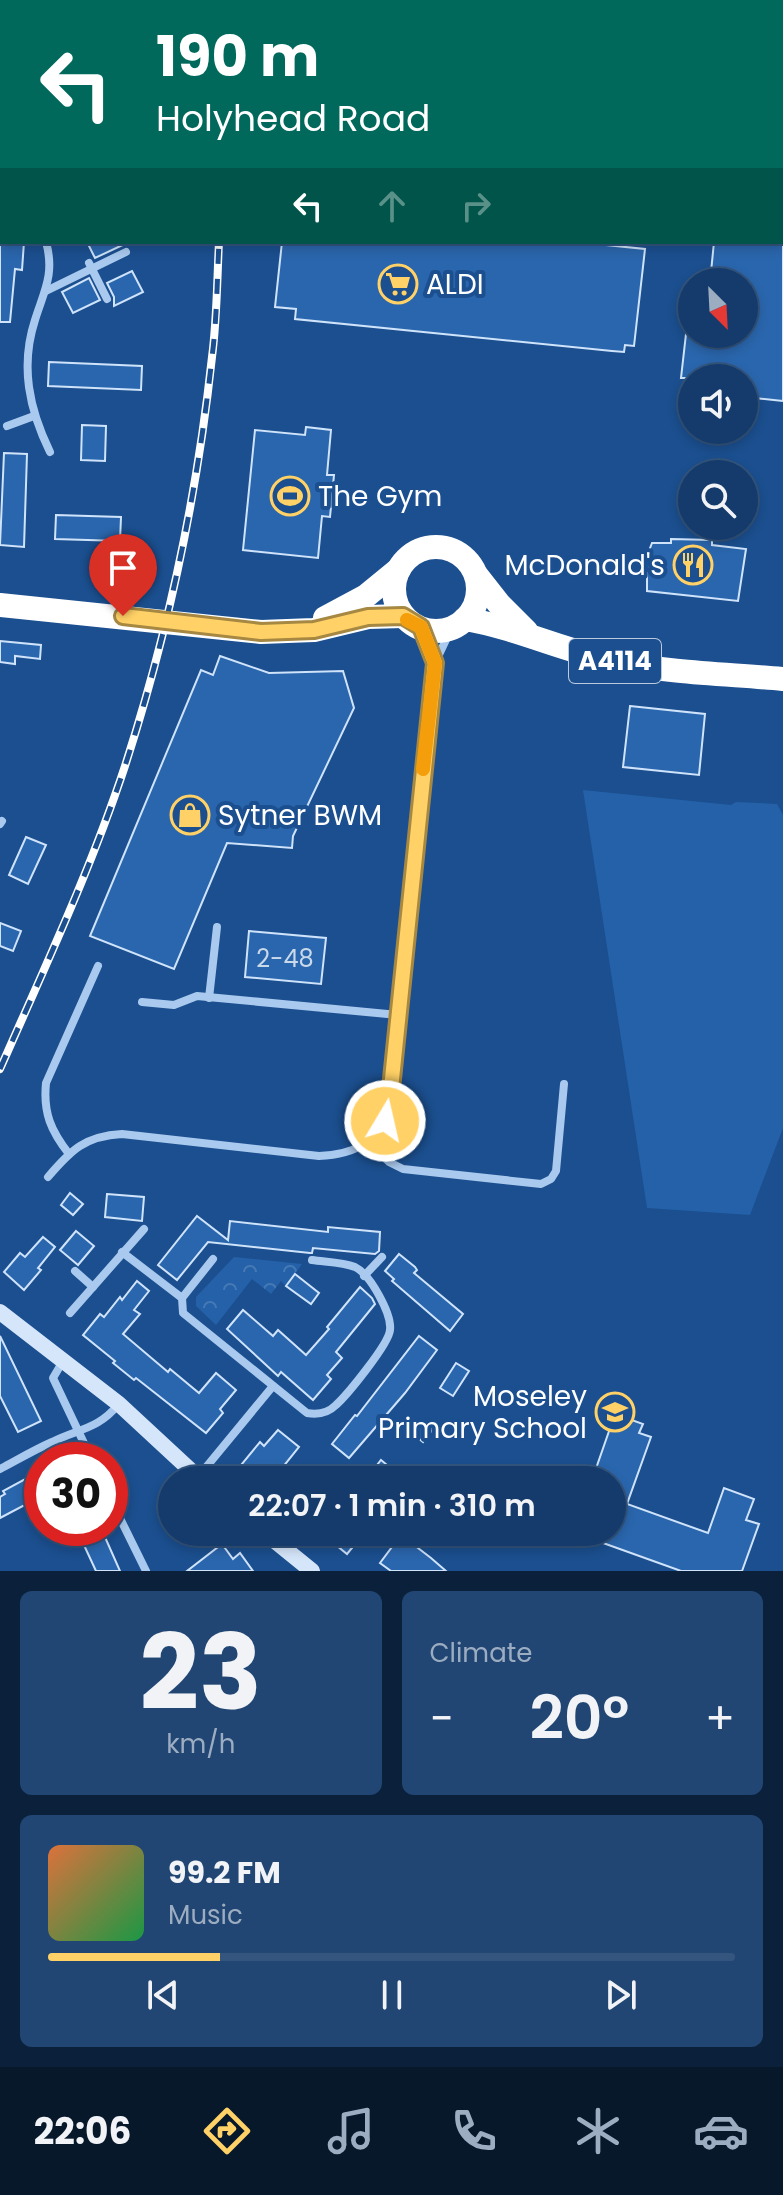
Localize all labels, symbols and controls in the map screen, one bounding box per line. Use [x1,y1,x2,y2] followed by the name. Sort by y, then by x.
[156,17,319,96] text: 190 m
[24,32,128,136] icon: left
[156,93,430,144] text: Holyhead Road
[286,184,330,228] icon: left
[370,184,414,228] icon: ahead
[454,184,498,228] icon: right
[377,263,419,305] supermarket icon: ALDI
[426,265,484,304] place label: ALDI
[678,268,758,348] north arrow
[678,268,758,540] map controls
[678,364,758,444] button: sound
[678,460,758,540] button: search
[269,475,311,517] sports icon: The Gym
[318,477,442,516] place label: The Gym
[89,534,157,616] pin
[672,544,714,586] restaurant icon: McDonald's
[101,546,145,590] icon: arrive
[504,546,665,585] place label: McDonald's
[569,639,661,683] road number: A4114
[169,794,211,836] shop icon: Sytner BWM
[218,796,382,835] place label: Sytner BWM
[256,942,314,975] house number: 2-48
[343,1079,427,1163] position arrow
[378,1377,587,1448] place label: Moseley Primary School
[594,1391,636,1433] school or university icon: Moseley Primary School
[24,1442,128,1546] speed limit sign: 30
[248,1484,536,1527] text: 22:07 · 1 min · 310 m
[140,1600,262,1745] text: 23
[430,1635,532,1671] text: Climate
[529,1676,629,1760] text: 20°
[430,1688,454,1749] text: −
[705,1688,735,1749] text: +
[166,1726,235,1762] text: km/h
[168,1851,281,1894] text: 99.2 FM
[168,1897,243,1933] text: Music
[141,1973,185,2017] icon: previous
[370,1973,414,2017] icon: pause
[599,1973,643,2017] icon: next
[199,2103,255,2159] icon: directions
[323,2103,379,2159] icon: music
[446,2103,502,2159] icon: phone
[570,2103,626,2159] icon: climate
[693,2103,749,2159] icon: car
[34,2106,132,2157] text: 22:06

